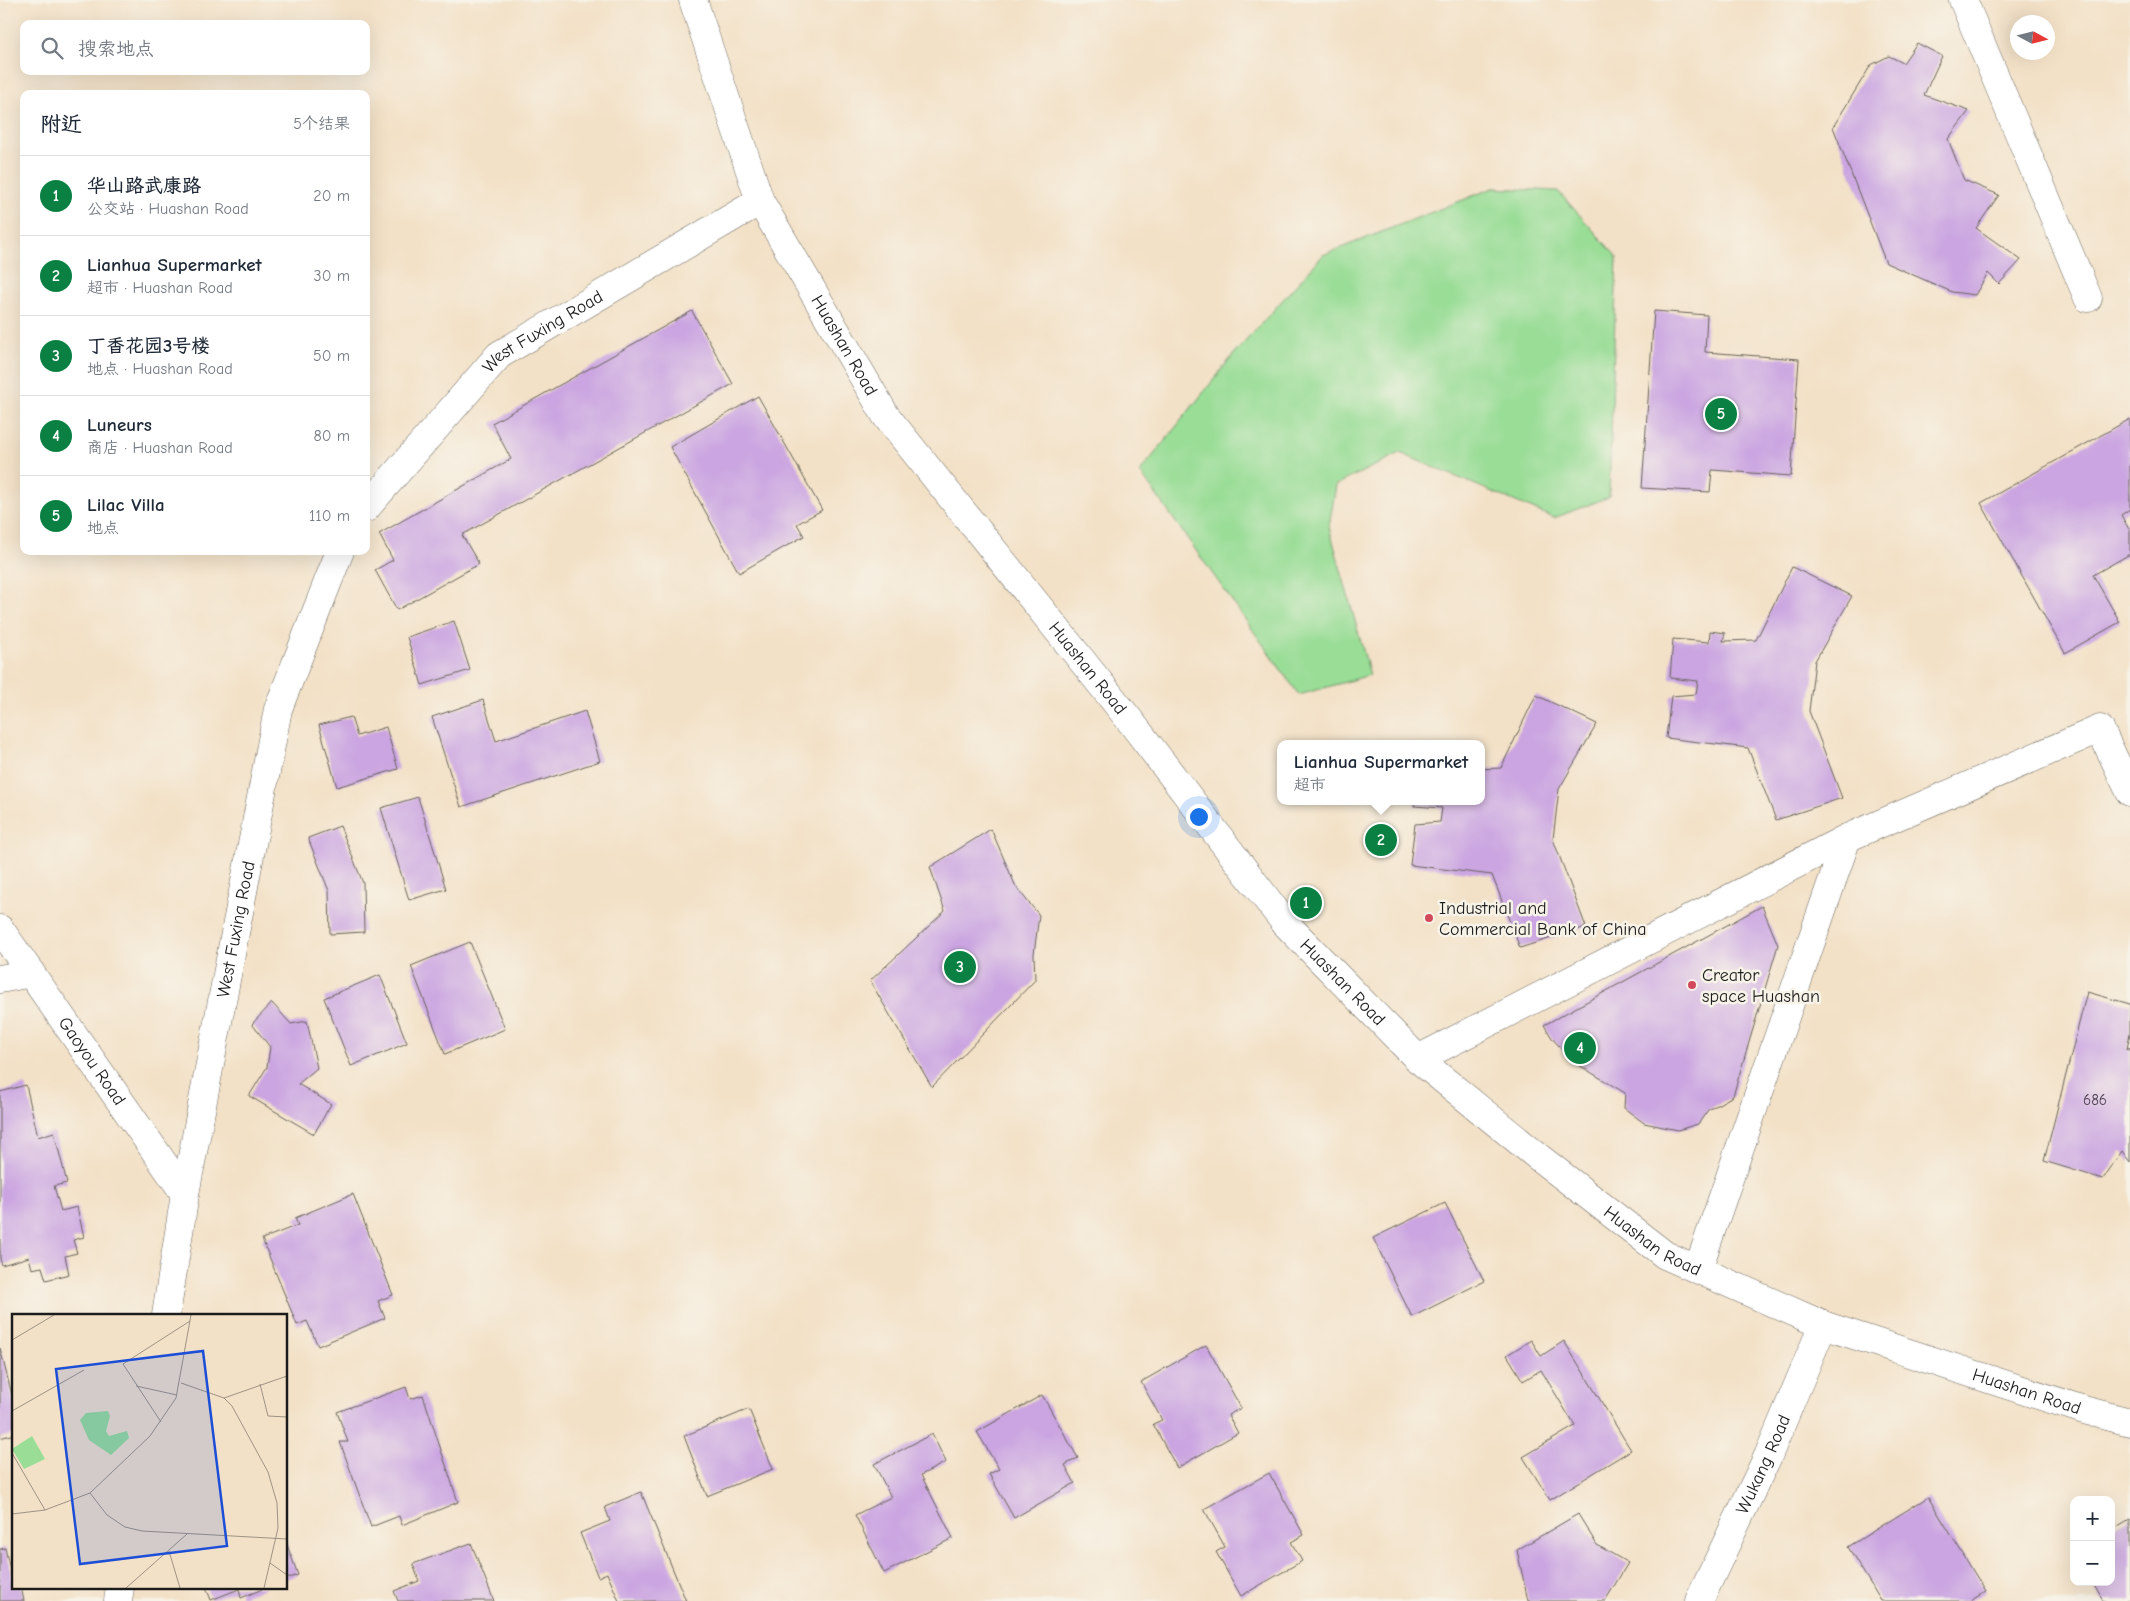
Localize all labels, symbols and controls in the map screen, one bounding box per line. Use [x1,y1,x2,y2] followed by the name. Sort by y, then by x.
[2010,15,2055,60] north arrow
[20,20,370,75] search box
[38,34,66,62] icon: search
[78,38,154,60] text: 搜索地点
[40,112,82,136] text: 附近
[293,115,350,133] text: 5个结果
[87,175,201,197] text: 华山路武康路
[53,187,59,205] text: 1
[313,187,350,205] text: 20 m
[87,200,249,218] text: 公交站 · Huashan Road
[87,254,262,276] text: Lianhua Supermarket
[52,267,60,285] text: 2
[314,267,350,285] text: 30 m
[87,279,233,297] text: 超市 · Huashan Road
[478,286,607,377] street label: West Fuxing Road
[806,291,882,399] street label: Huashan Road
[87,335,210,357] text: 丁香花园3号楼
[52,347,60,365] text: 3
[313,347,350,365] text: 50 m
[87,360,233,378] text: 地点 · Huashan Road
[1705,395,1737,433] pin: 5
[87,414,152,436] text: Luneurs
[52,427,60,445] text: 4
[313,427,350,445] text: 80 m
[87,439,233,457] text: 商店 · Huashan Road
[87,494,165,516] text: Lilac Villa
[52,507,60,525] text: 5
[309,507,350,525] text: 110 m
[87,519,119,537] text: 地点
[1044,618,1131,719] street label: Huashan Road
[1277,740,1485,805] popup
[1294,751,1468,773] text: Lianhua Supermarket
[1294,776,1326,794] text: 超市
[1186,804,1212,830] your location
[1365,821,1397,859] pin: 2
[213,859,260,999] street label: West Fuxing Road
[1290,884,1322,922] pin: 1
[1439,898,1647,940] place label: Industrial and Commercial Bank of China
[1423,912,1435,924] marker: Industrial and Commercial Bank of China
[1296,935,1389,1030] street label: Huashan Road
[944,948,976,986] pin: 3
[1702,965,1820,1007] place label: Creator space Huashan
[1686,979,1698,991] marker: Creator space Huashan
[54,1013,130,1110] street label: Gaoyou Road
[1564,1029,1596,1067] pin: 4
[2083,1091,2107,1109] house number: 686
[1600,1202,1704,1281] street label: Huashan Road
[12,1314,288,1588] inset map
[1970,1364,2084,1419] street label: Huashan Road
[1732,1412,1795,1518] street label: Wukang Road
[2070,1496,2115,1586] map controls
[2070,1496,2115,1541] button: +
[2070,1541,2115,1586] button: −

